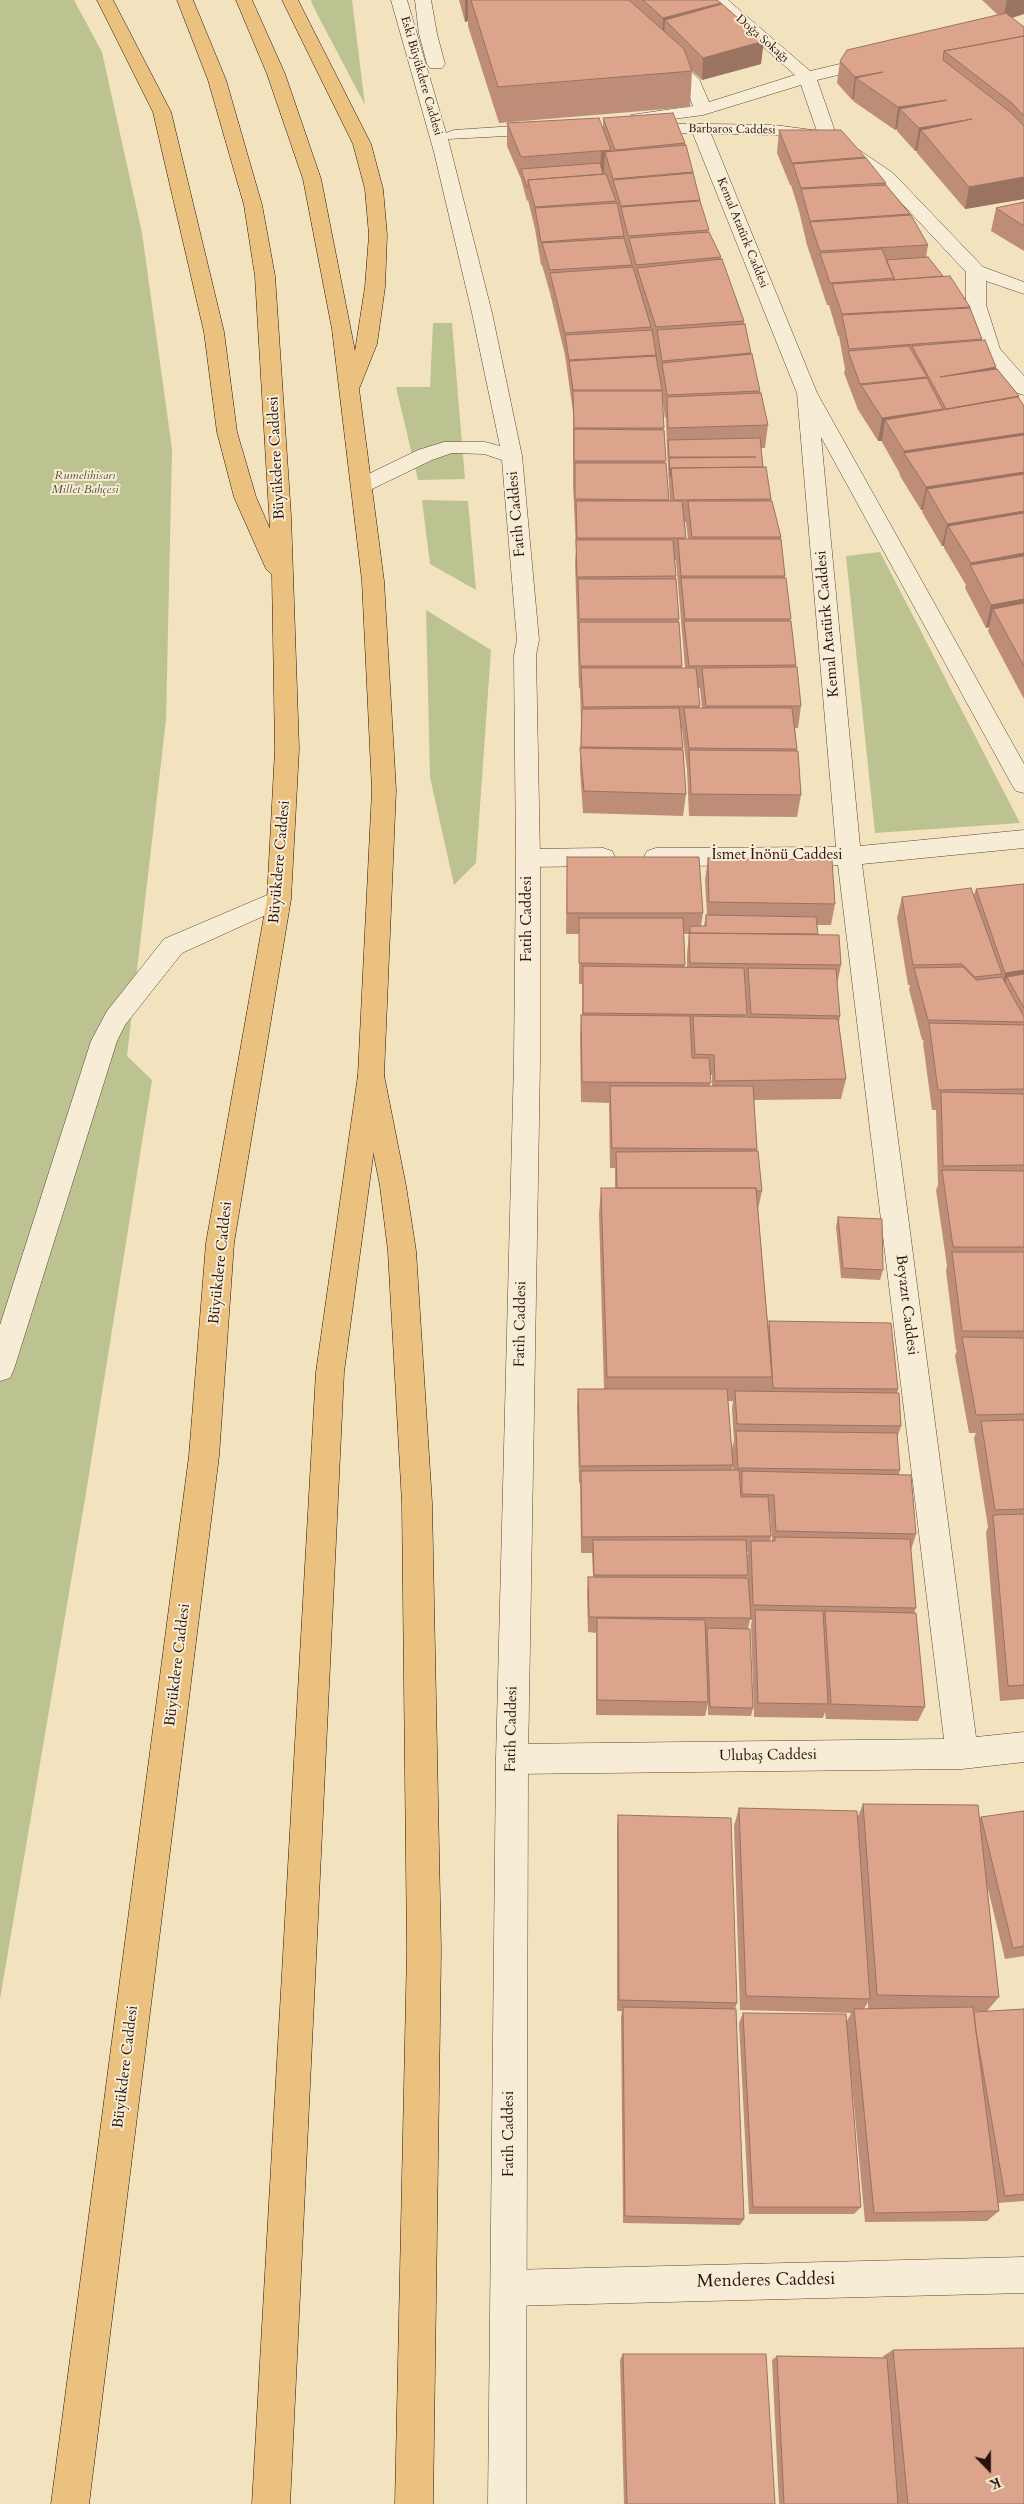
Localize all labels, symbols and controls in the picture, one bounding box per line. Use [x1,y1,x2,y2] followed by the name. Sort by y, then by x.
[733,12,791,66] street label: Doğa Sokağı
[397,15,445,137] street label: Eski Büyükdere Caddesi
[688,122,776,138] street label: Barbaros Caddesi
[713,176,771,290] street label: Kemal Atatürk Caddesi
[265,396,289,520] street label: Büyükdere Caddesi
[52,469,118,497] park label: Rumelihisarı Millet Bahçesi
[504,470,530,558] street label: Fatih Caddesi
[813,550,843,698] street label: Kemal Atatürk Caddesi
[266,800,294,924] street label: Büyükdere Caddesi
[712,847,842,865] street label: İsmet İnönü Caddesi
[519,876,537,962] street label: Fatih Caddesi
[206,1201,236,1325] street label: Büyükdere Caddesi
[891,1254,921,1356] street label: Beyazıt Caddesi
[511,1281,531,1367] street label: Fatih Caddesi
[162,1603,194,1727] street label: Büyükdere Caddesi
[502,1686,522,1772] street label: Fatih Caddesi
[719,1746,817,1766] street label: Ulubaş Caddesi
[110,2005,142,2129] street label: Büyükdere Caddesi
[501,2091,519,2177] street label: Fatih Caddesi
[696,2269,836,2293] street label: Menderes Caddesi
[964,2444,1014,2494] north arrow
[986,2472,1004,2494] text: K

